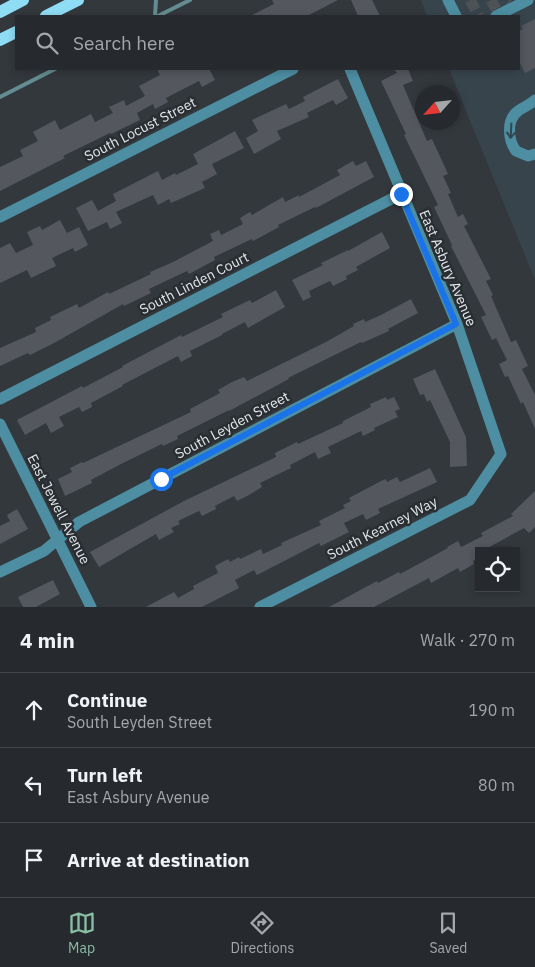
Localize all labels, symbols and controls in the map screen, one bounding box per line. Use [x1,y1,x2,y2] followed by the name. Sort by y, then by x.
[15,15,520,70] search box
[33,29,61,57] icon: search
[73,31,175,55] text: Search here
[415,85,460,130] north arrow
[81,93,199,165] street label: South Locust Street
[506,122,515,138] one-way arrow
[390,183,413,206] route end
[415,207,481,329] street label: East Asbury Avenue
[136,248,252,318] street label: South Linden Court
[172,387,292,463] street label: South Leyden Street
[23,451,95,567] street label: East Jewell Avenue
[150,468,173,491] route start
[324,492,440,564] street label: South Kearney Way
[475,547,520,592] map controls
[475,547,520,592] button: locate
[20,626,75,654] text: 4 min
[420,630,515,650] text: Walk · 270 m
[67,688,147,712] text: Continue
[20,696,48,724] icon: ahead
[468,700,515,720] text: 190 m
[67,712,212,732] text: South Leyden Street
[67,763,143,787] text: Turn left
[20,771,48,799] icon: left
[478,775,515,795] text: 80 m
[67,787,210,807] text: East Asbury Avenue
[20,846,48,874] icon: arrive
[67,848,250,872] text: Arrive at destination
[68,909,96,957] tab: Map
[231,909,294,957] tab: Directions
[429,909,467,957] tab: Saved

